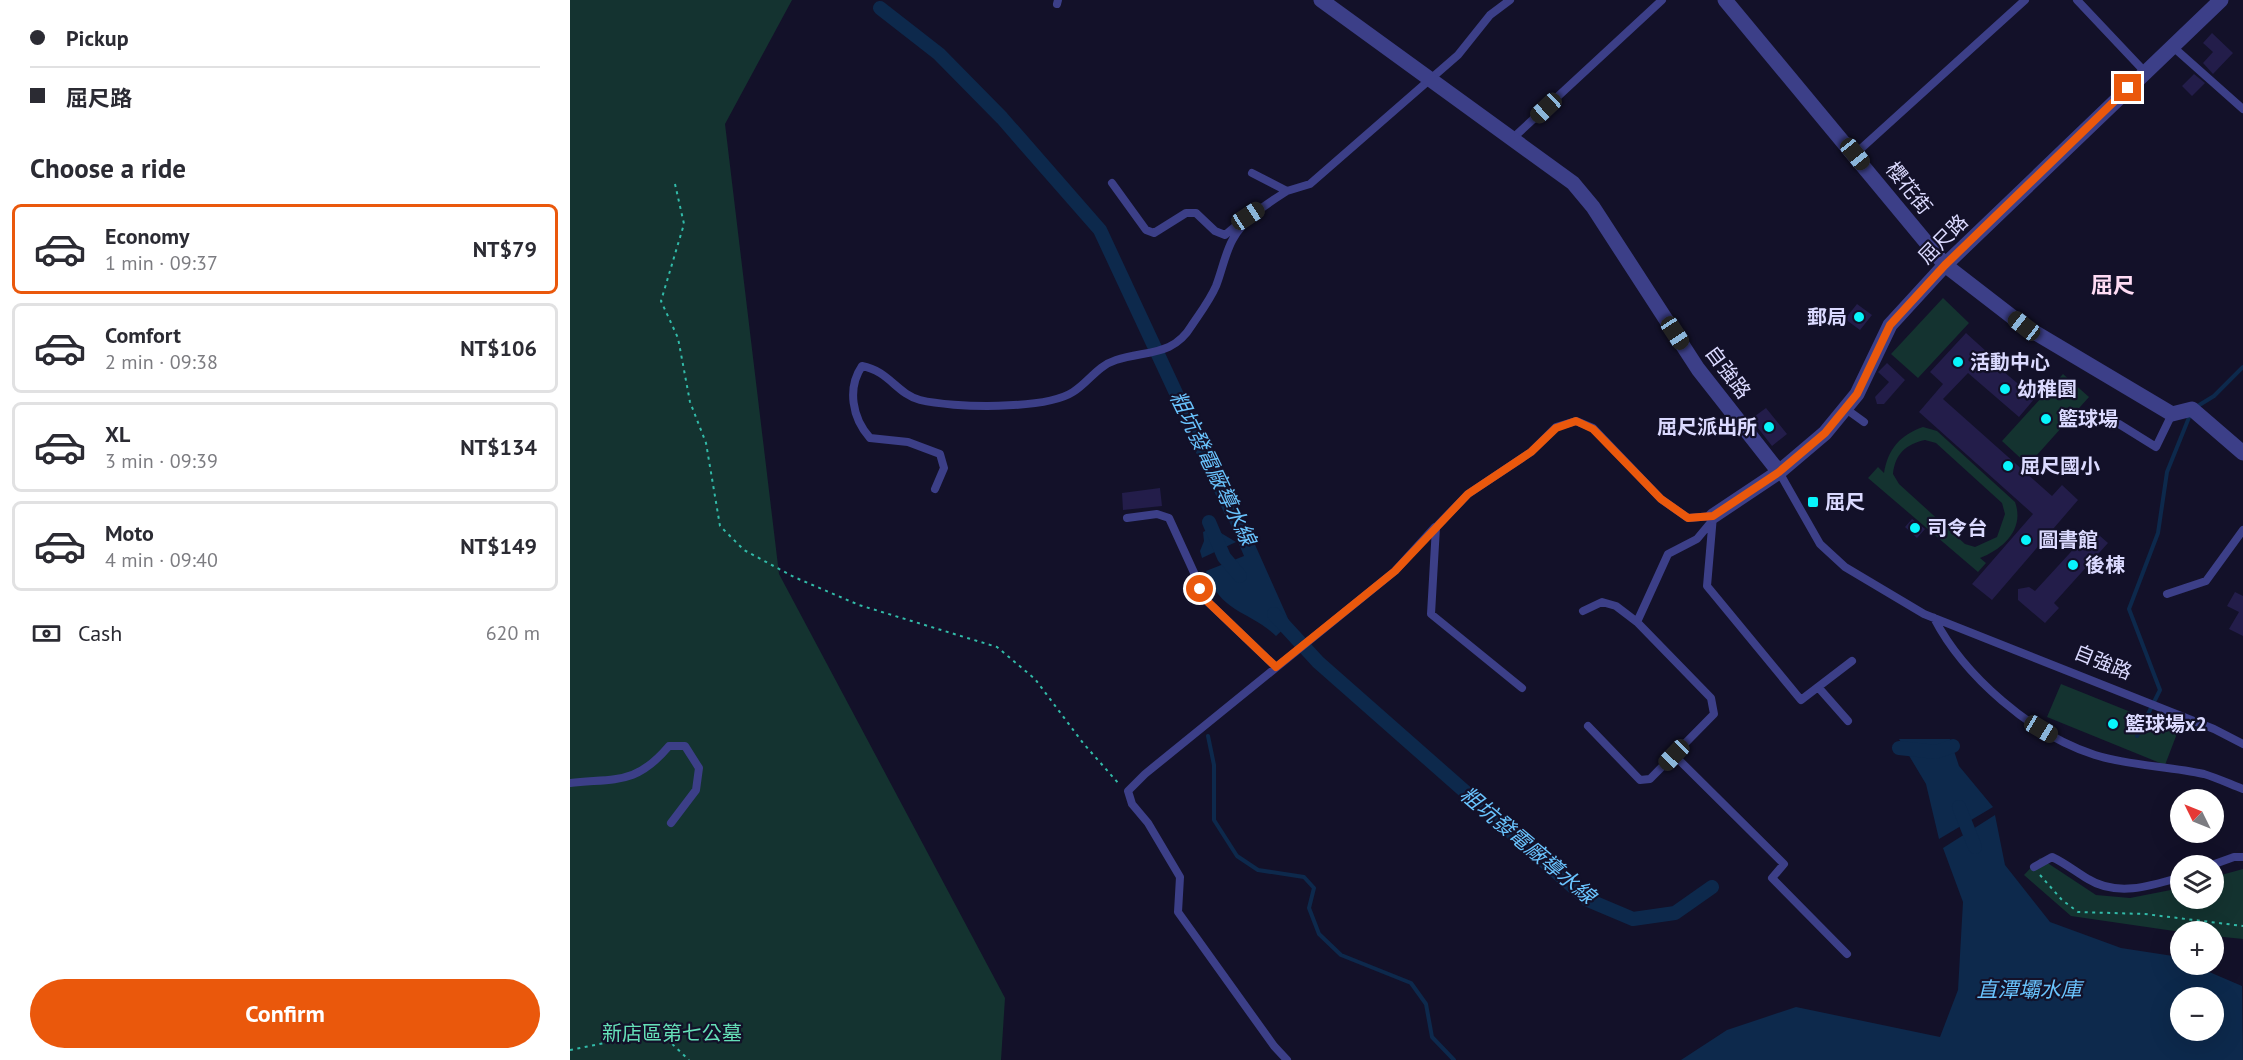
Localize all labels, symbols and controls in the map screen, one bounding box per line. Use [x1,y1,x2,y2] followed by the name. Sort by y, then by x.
[66,24,129,52] text: Pickup
[2114,74,2141,101] route end
[66,84,132,112] text: 屈尺路
[1527,89,1565,127] car
[1837,134,1873,174] car
[30,151,186,185] text: Choose a ride
[1880,157,1938,219] street label: 櫻花街
[1228,199,1268,233] car
[1913,209,1973,269] street label: 屈尺路
[33,222,87,276] icon: car
[105,222,189,250] text: Economy
[473,235,537,263] text: NT$79
[105,250,218,276] text: 1 min · 09:37
[2091,271,2135,299] district label: 屈尺
[1807,304,1847,330] place label: 郵局
[2004,308,2044,344] car
[1852,310,1866,324] marker: 郵局
[1658,313,1692,353] car
[33,321,87,375] icon: car
[105,321,181,349] text: Comfort
[460,334,537,362] text: NT$106
[1700,340,1756,404] street label: 自強路
[105,349,218,375] text: 2 min · 09:38
[1970,349,2050,375] place label: 活動中心
[1951,355,1965,369] marker: 活動中心
[2017,376,2077,402] place label: 幼稚園
[1998,382,2012,396] marker: 幼稚園
[1164,387,1263,551] water label: 粗坑發電廠導水線
[2058,406,2118,432] place label: 籃球場
[2039,412,2053,426] marker: 籃球場
[1657,414,1757,440] place label: 屈尺派出所
[33,420,87,474] icon: car
[105,420,130,448] text: XL
[1762,420,1776,434] marker: 屈尺派出所
[460,433,537,461] text: NT$134
[105,448,218,474] text: 3 min · 09:39
[2020,453,2100,479] place label: 屈尺國小
[2001,459,2015,473] marker: 屈尺國小
[1825,489,1865,515] place label: 屈尺
[1806,495,1820,509] marker: 屈尺
[1927,515,1987,541] place label: 司令台
[33,519,87,573] icon: car
[105,519,154,547] text: Moto
[1908,521,1922,535] marker: 司令台
[2038,527,2098,553] place label: 圖書館
[460,532,537,560] text: NT$149
[2019,533,2033,547] marker: 圖書館
[105,547,218,573] text: 4 min · 09:40
[2085,552,2125,578] place label: 後棟
[2066,558,2080,572] marker: 後棟
[1186,575,1213,602] route start
[30,617,63,650] icon: cash
[78,619,122,647] text: Cash
[486,620,540,646] text: 620 m
[2070,639,2136,685] street label: 自強路
[2125,711,2207,737] place label: 籃球場x2
[2021,712,2061,746] car
[2106,717,2120,731] marker: 籃球場x2
[1655,736,1693,774] car
[1455,781,1603,911] water label: 粗坑發電廠導水線
[2170,789,2224,843] north arrow
[2170,789,2224,1041] map controls
[2170,855,2224,909] button: layers
[2170,921,2224,975] button: +
[1977,976,2084,1003] water label: 直潭壩水庫
[30,979,540,1048] button: Confirm
[2170,987,2224,1041] button: −
[602,1020,742,1046] park label: 新店區第七公墓

